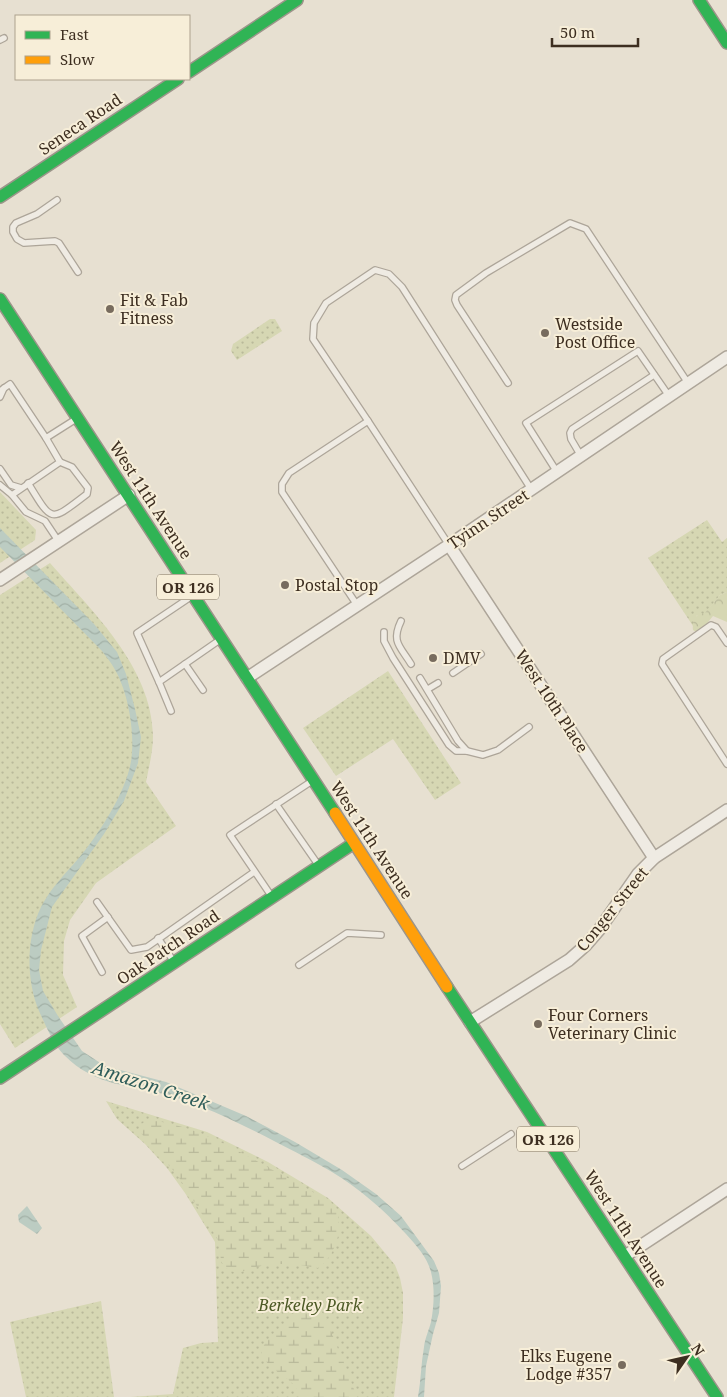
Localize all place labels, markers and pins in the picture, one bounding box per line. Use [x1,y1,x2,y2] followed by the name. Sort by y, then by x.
[120,289,188,329] place label: Fit & Fab Fitness
[104,303,116,315] marker: Fit & Fab Fitness
[555,313,635,353] place label: Westside Post Office
[539,327,551,339] marker: Westside Post Office
[295,574,378,596] place label: Postal Stop
[279,579,291,591] marker: Postal Stop
[443,647,481,669] place label: DMV
[427,652,439,664] marker: DMV
[548,1004,677,1044] place label: Four Corners Veterinary Clinic
[532,1018,544,1030] marker: Four Corners Veterinary Clinic
[520,1345,612,1385] place label: Elks Eugene Lodge #357
[616,1359,628,1371] marker: Elks Eugene Lodge #357

